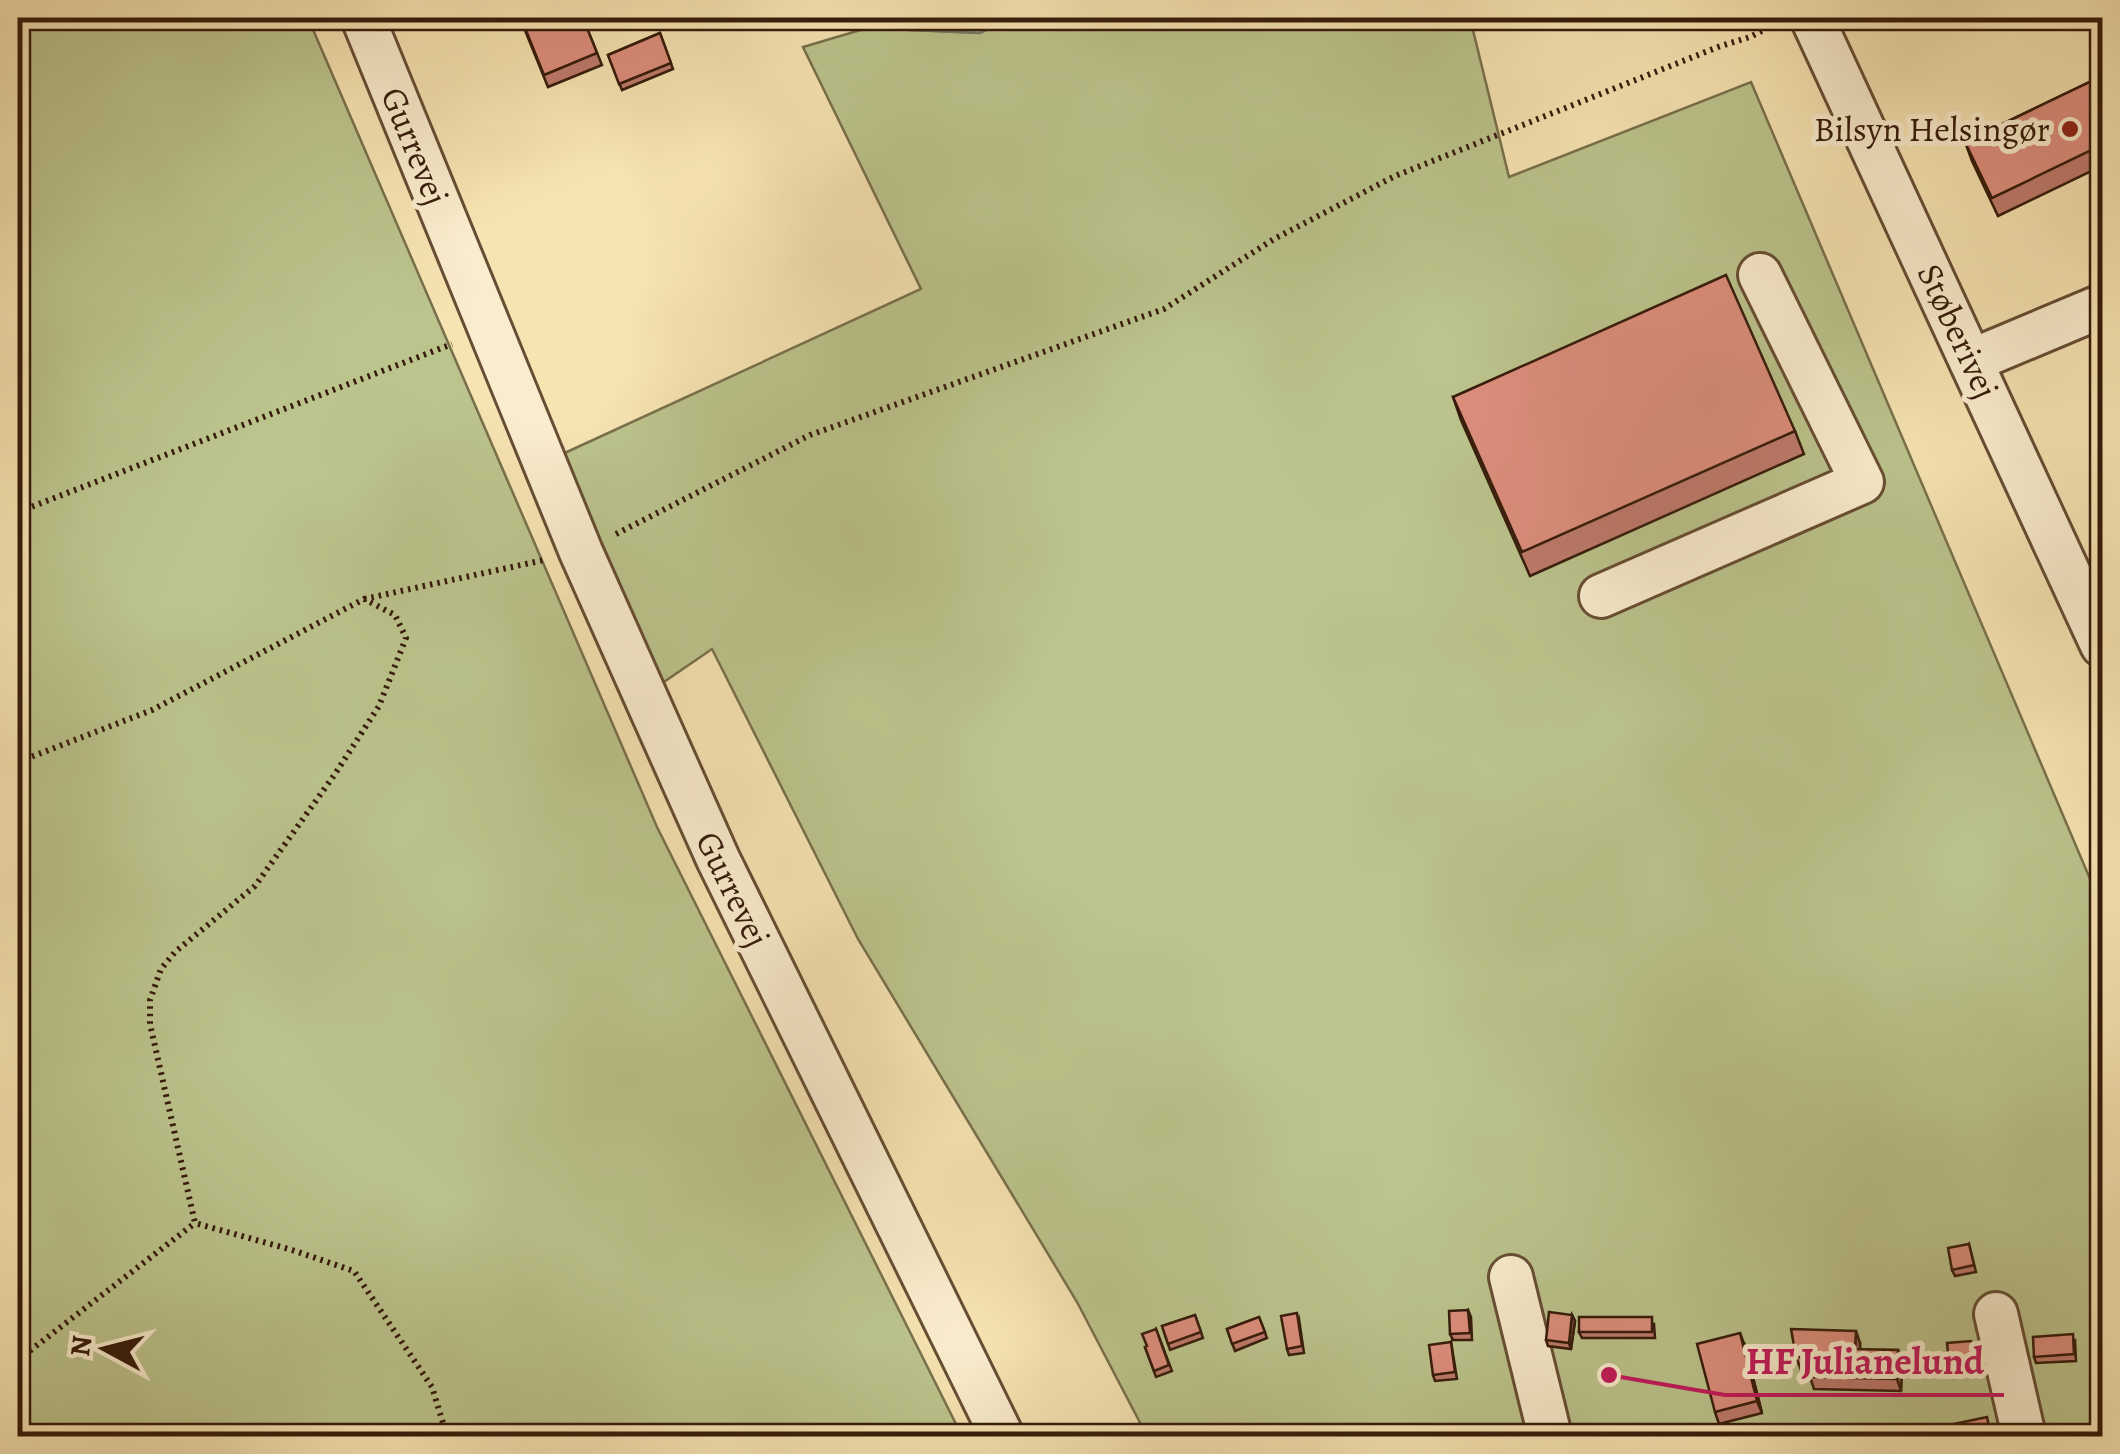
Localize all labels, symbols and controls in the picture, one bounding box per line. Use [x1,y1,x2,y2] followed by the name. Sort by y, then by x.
[370,80,460,212] street label: Gurrevej
[1814,105,2050,153] place label: Bilsyn Helsingør
[2059,118,2081,140] marker: Bilsyn Helsingør
[1906,256,2010,406] street label: Støberivej
[684,823,782,955] street label: Gurrevej
[55,1299,155,1399] north arrow
[1725,1327,2004,1395] callout: HF Julianelund
[61,1334,101,1359] text: N
[1746,1335,1985,1387] text: HF Julianelund

